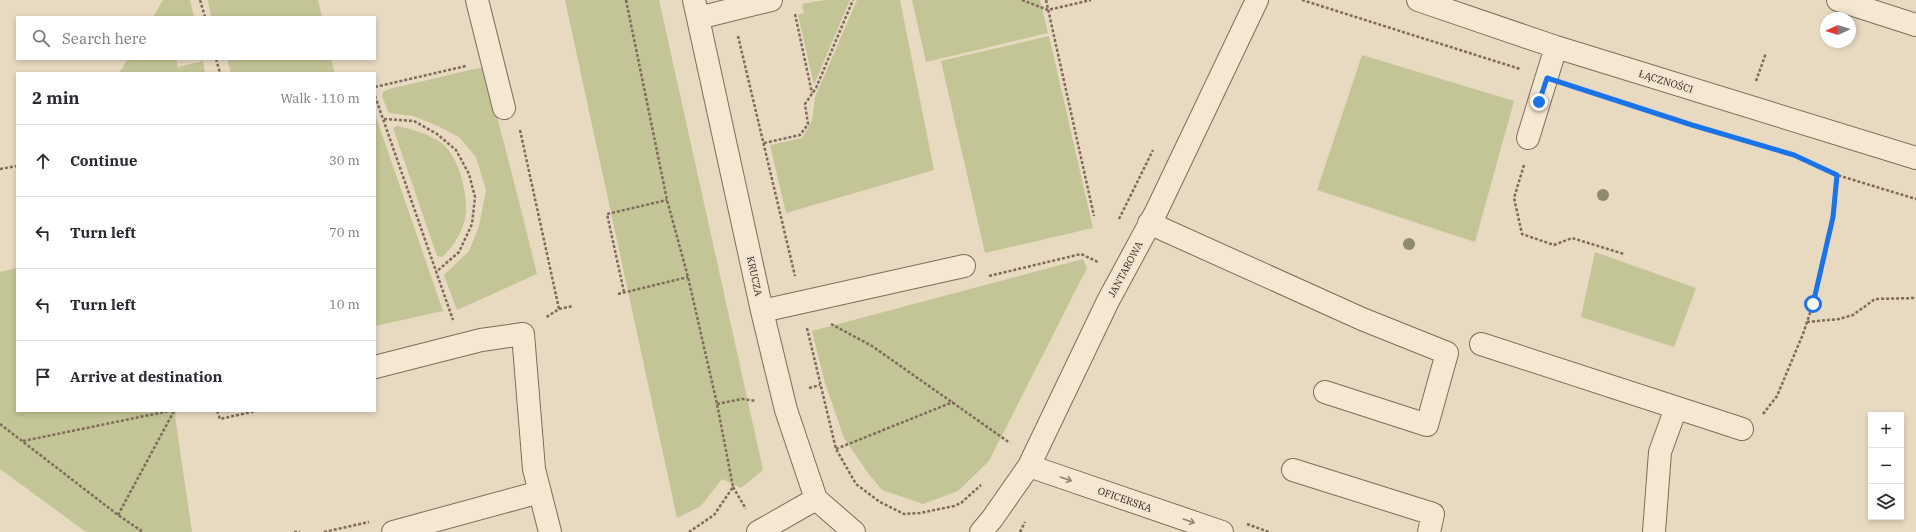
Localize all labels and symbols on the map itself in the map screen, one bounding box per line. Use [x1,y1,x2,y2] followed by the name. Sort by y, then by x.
[1820,12,1856,48] north arrow
[1637,67,1695,96] street label: ŁĄCZNOŚCI
[1530,93,1548,111] route end
[1105,239,1146,299] street label: JANTAROWA
[744,255,765,297] street label: KRUCZA
[1804,295,1822,313] route start
[1059,476,1072,483] one-way arrow
[1096,484,1154,515] street label: OFICERSKA
[1182,518,1195,525] one-way arrow

